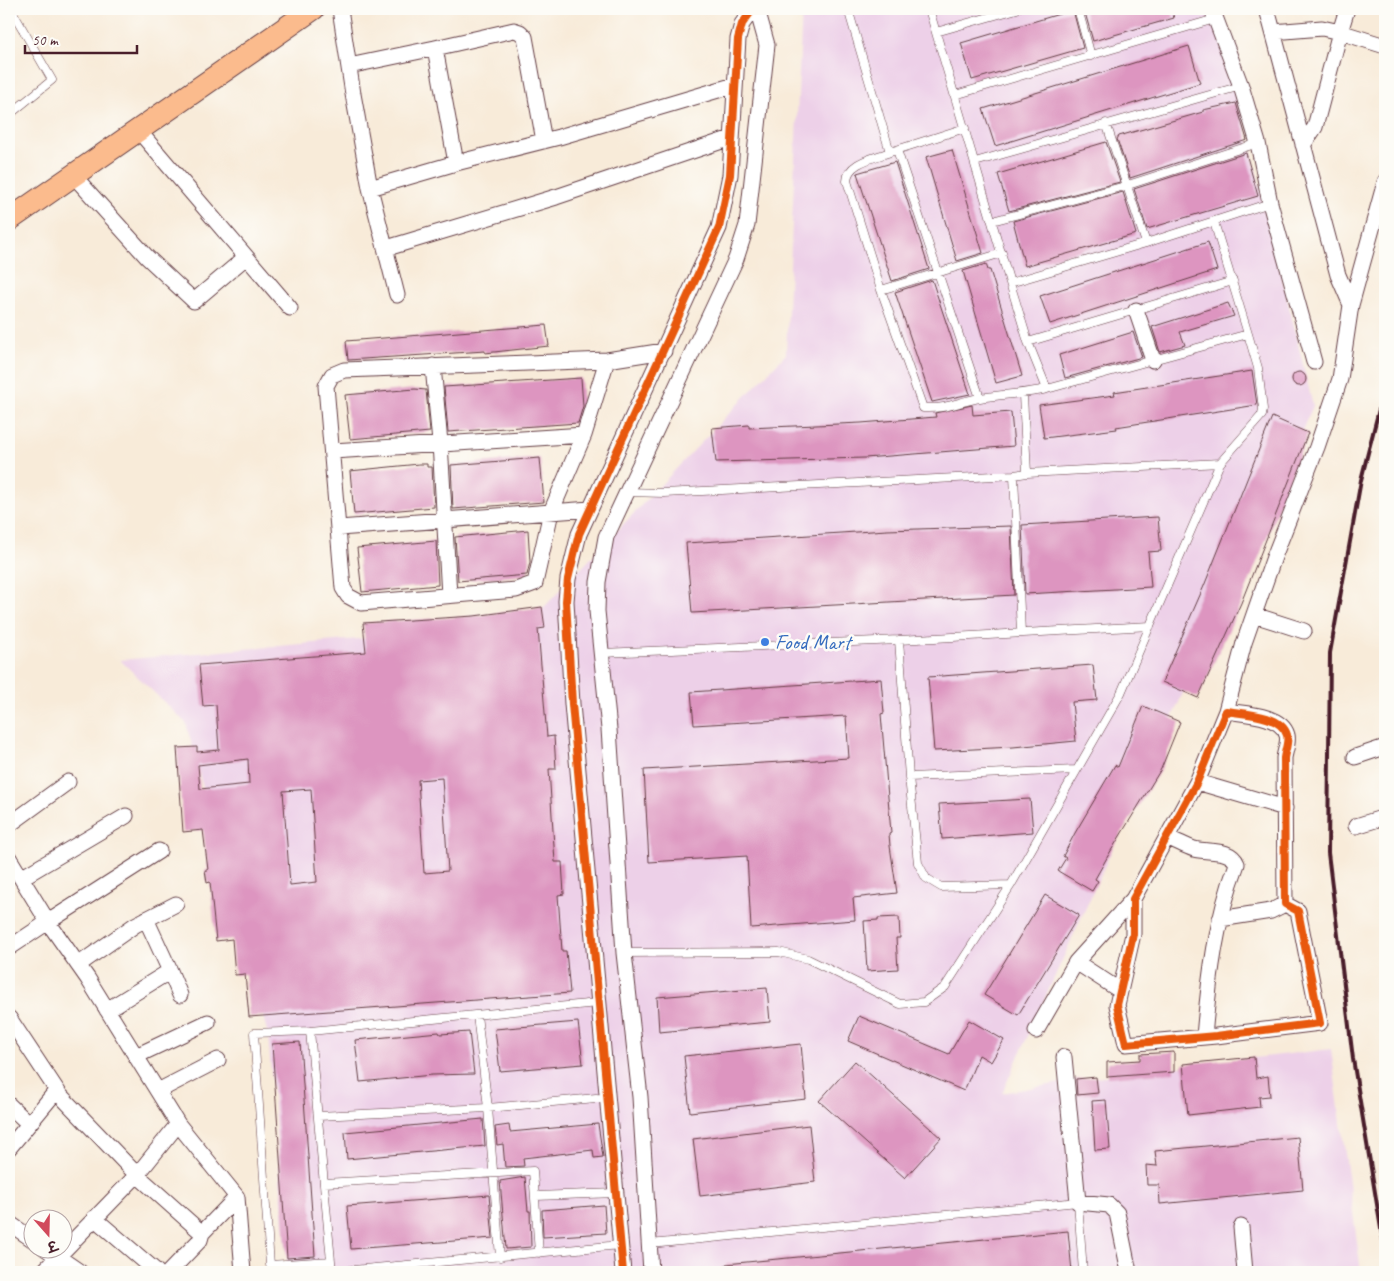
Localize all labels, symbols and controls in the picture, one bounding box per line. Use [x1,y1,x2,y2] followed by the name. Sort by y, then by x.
[25,22,138,54] scale bar
[32,31,59,50] text: 50 m
[775,629,854,655] place label: Food Mart
[759,636,771,648] marker: Food Mart
[22,1208,72,1258] north arrow
[43,1235,61,1256] text: उ

